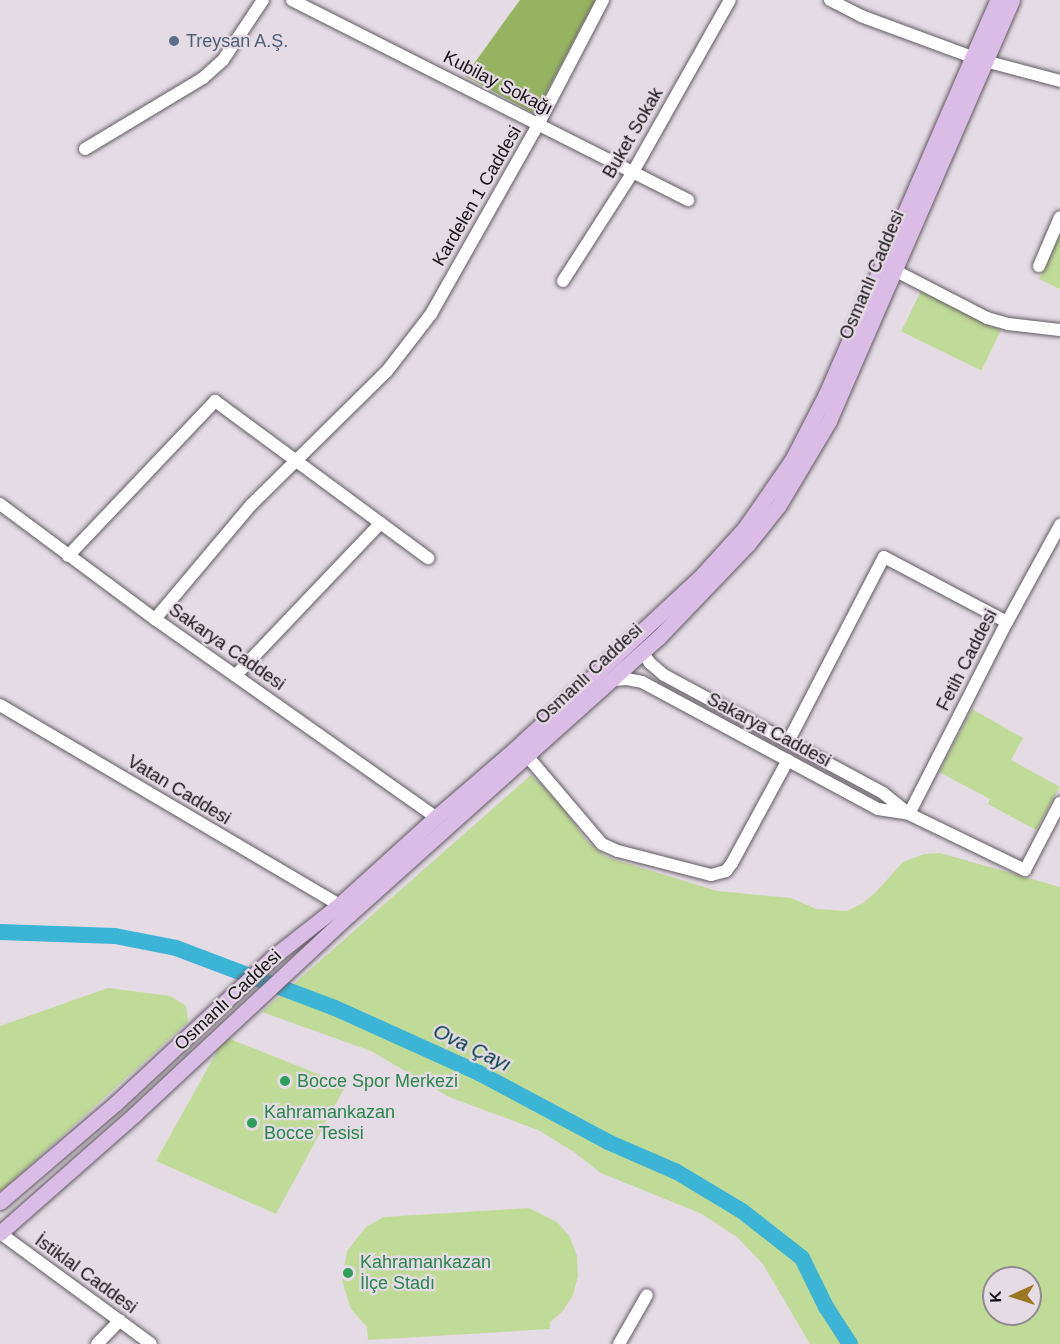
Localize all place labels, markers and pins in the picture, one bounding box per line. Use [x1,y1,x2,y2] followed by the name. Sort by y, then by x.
[186,30,289,52] place label: Treysan A.Ş.
[167,34,181,48] marker: Treysan A.Ş.
[297,1070,458,1092] place label: Bocce Spor Merkezi
[278,1074,292,1088] marker: Bocce Spor Merkezi
[264,1102,395,1144] place label: Kahramankazan Bocce Tesisi
[245,1116,259,1130] marker: Kahramankazan Bocce Tesisi
[360,1252,491,1294] place label: Kahramankazan İlçe Stadı
[341,1266,355,1280] marker: Kahramankazan İlçe Stadı

